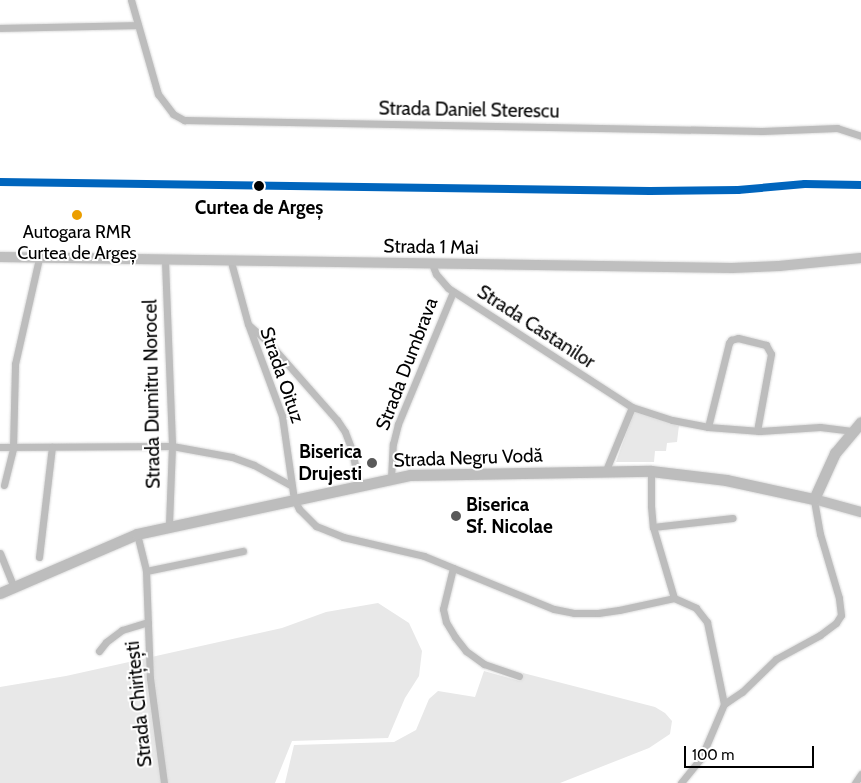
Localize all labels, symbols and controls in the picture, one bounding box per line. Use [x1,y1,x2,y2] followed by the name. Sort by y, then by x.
[378,97,560,123] street label: Strada Daniel Sterescu
[250,177,268,195] marker: Curtea de Argeș
[195,197,323,219] place label: Curtea de Argeș
[72,210,82,220] marker: Autogara RMR Curtea de Argeș
[17,222,137,264] place label: Autogara RMR Curtea de Argeș
[383,235,479,259] street label: Strada 1 Mai
[473,280,599,374] street label: Strada Castanilor
[371,295,443,433] street label: Strada Dumbrava
[139,299,165,489] street label: Strada Dumitru Norocel
[255,324,309,426] street label: Strada Oituz
[298,441,362,485] place label: Biserica Drujesti
[393,444,543,472] street label: Strada Negru Vodă
[366,457,378,469] marker: Biserica Drujesti
[466,494,553,538] place label: Biserica Sf. Nicolae
[450,510,462,522] marker: Biserica Sf. Nicolae
[121,640,157,768] street label: Strada Chirițești
[686,736,816,768] scale bar
[692,746,734,764] text: 100 m

